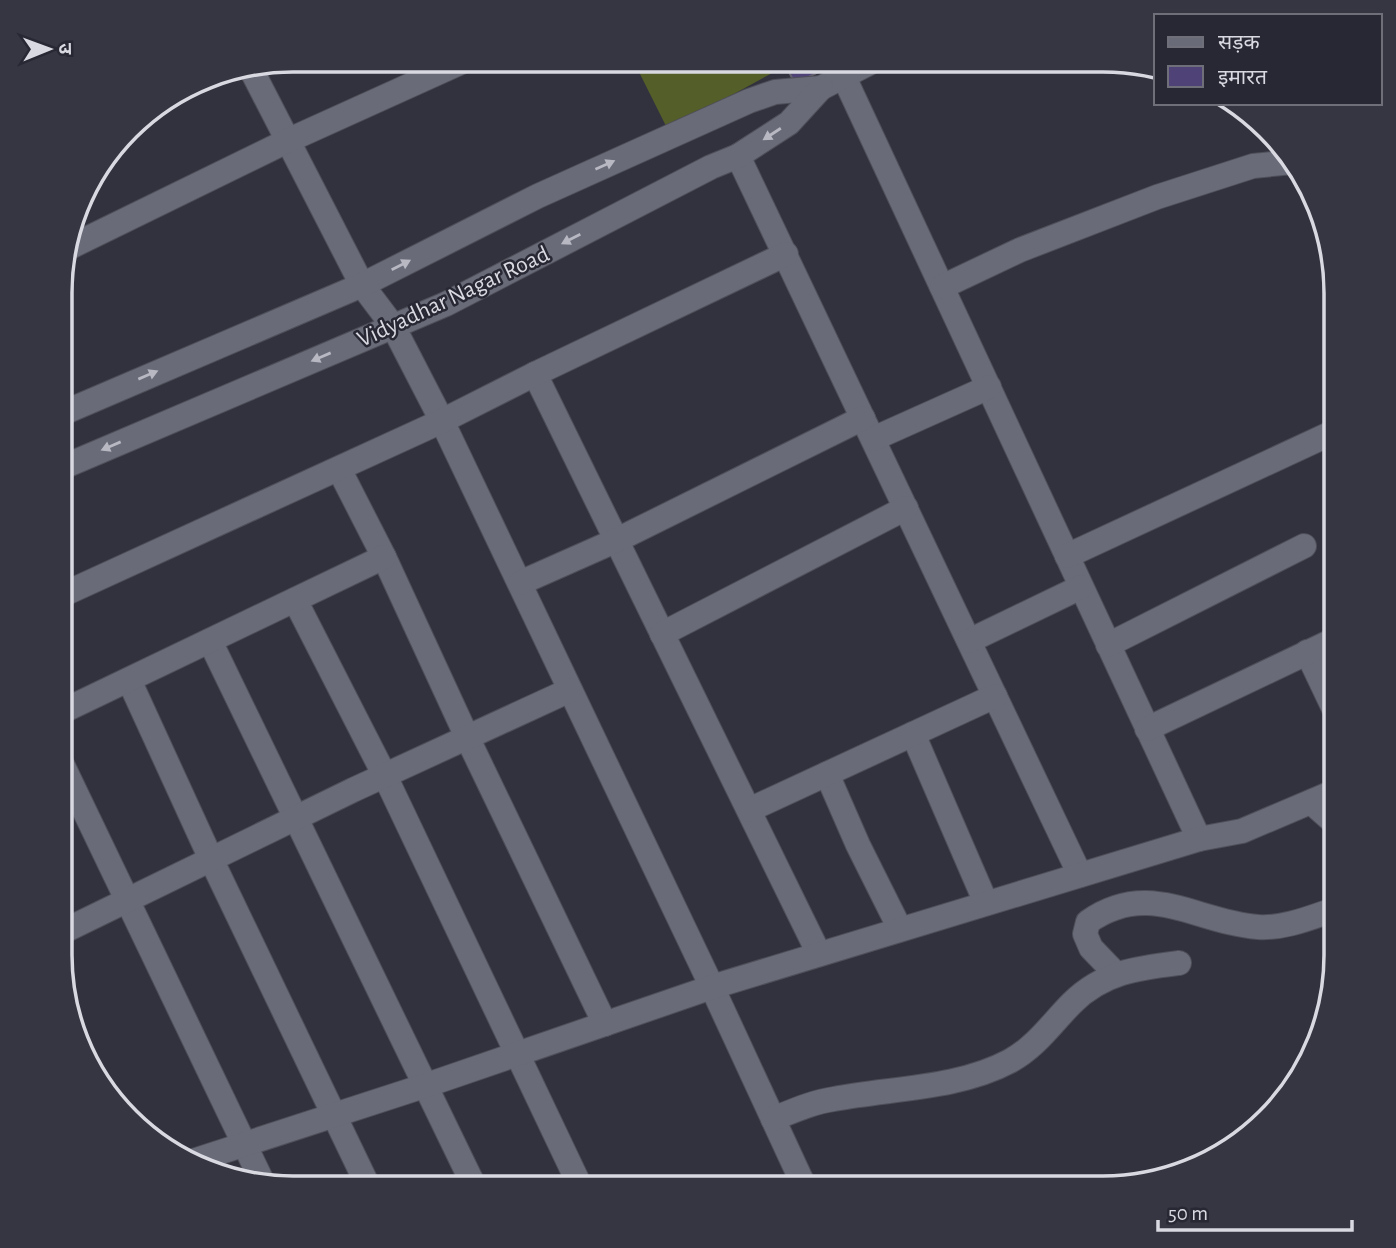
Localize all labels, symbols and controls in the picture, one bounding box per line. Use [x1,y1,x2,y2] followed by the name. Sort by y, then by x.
[14,14,84,84] north arrow
[1154,14,1382,105] legend
[1218,32,1260,53] text: सड़क
[55,43,74,55] text: उ
[1218,67,1268,88] text: इमारत
[763,127,781,141] one-way arrow
[595,159,616,170] one-way arrow
[560,233,580,245] one-way arrow
[354,242,553,352] street label: Vidyadhar Nagar Road
[391,259,411,270] one-way arrow
[310,352,331,363] one-way arrow
[137,370,158,381] one-way arrow
[101,441,122,452] one-way arrow
[1158,1188,1352,1232] scale bar
[1168,1203,1208,1224] text: 50 m

